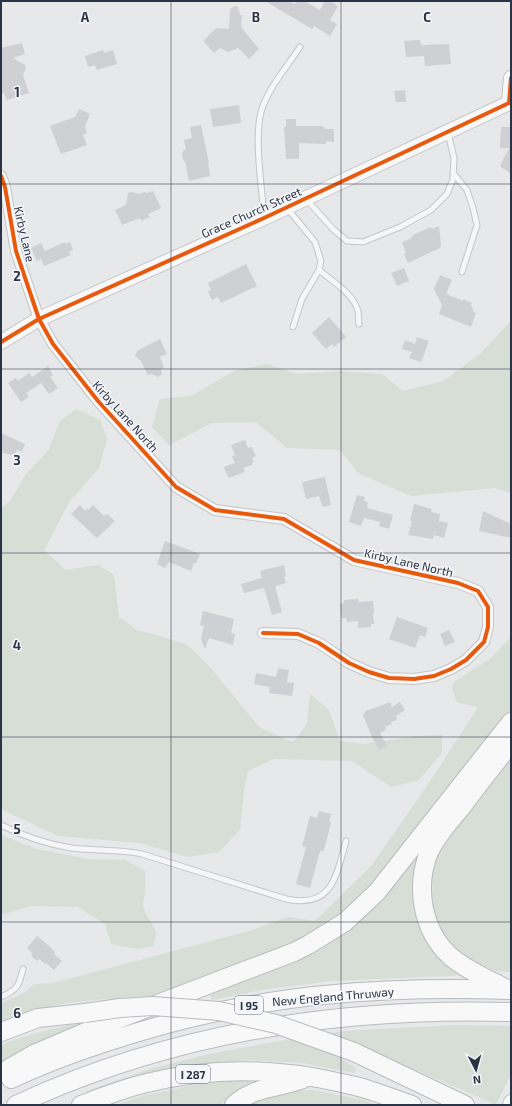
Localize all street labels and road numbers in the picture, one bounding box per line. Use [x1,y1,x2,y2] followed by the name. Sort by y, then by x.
[199,183,304,240] street label: Grace Church Street
[12,205,38,263] street label: Kirby Lane
[90,378,162,454] street label: Kirby Lane North
[363,545,455,579] street label: Kirby Lane North
[271,984,395,1008] street label: New England Thruway
[235,996,263,1014] road number: I 95
[176,1065,210,1083] road number: I 287

